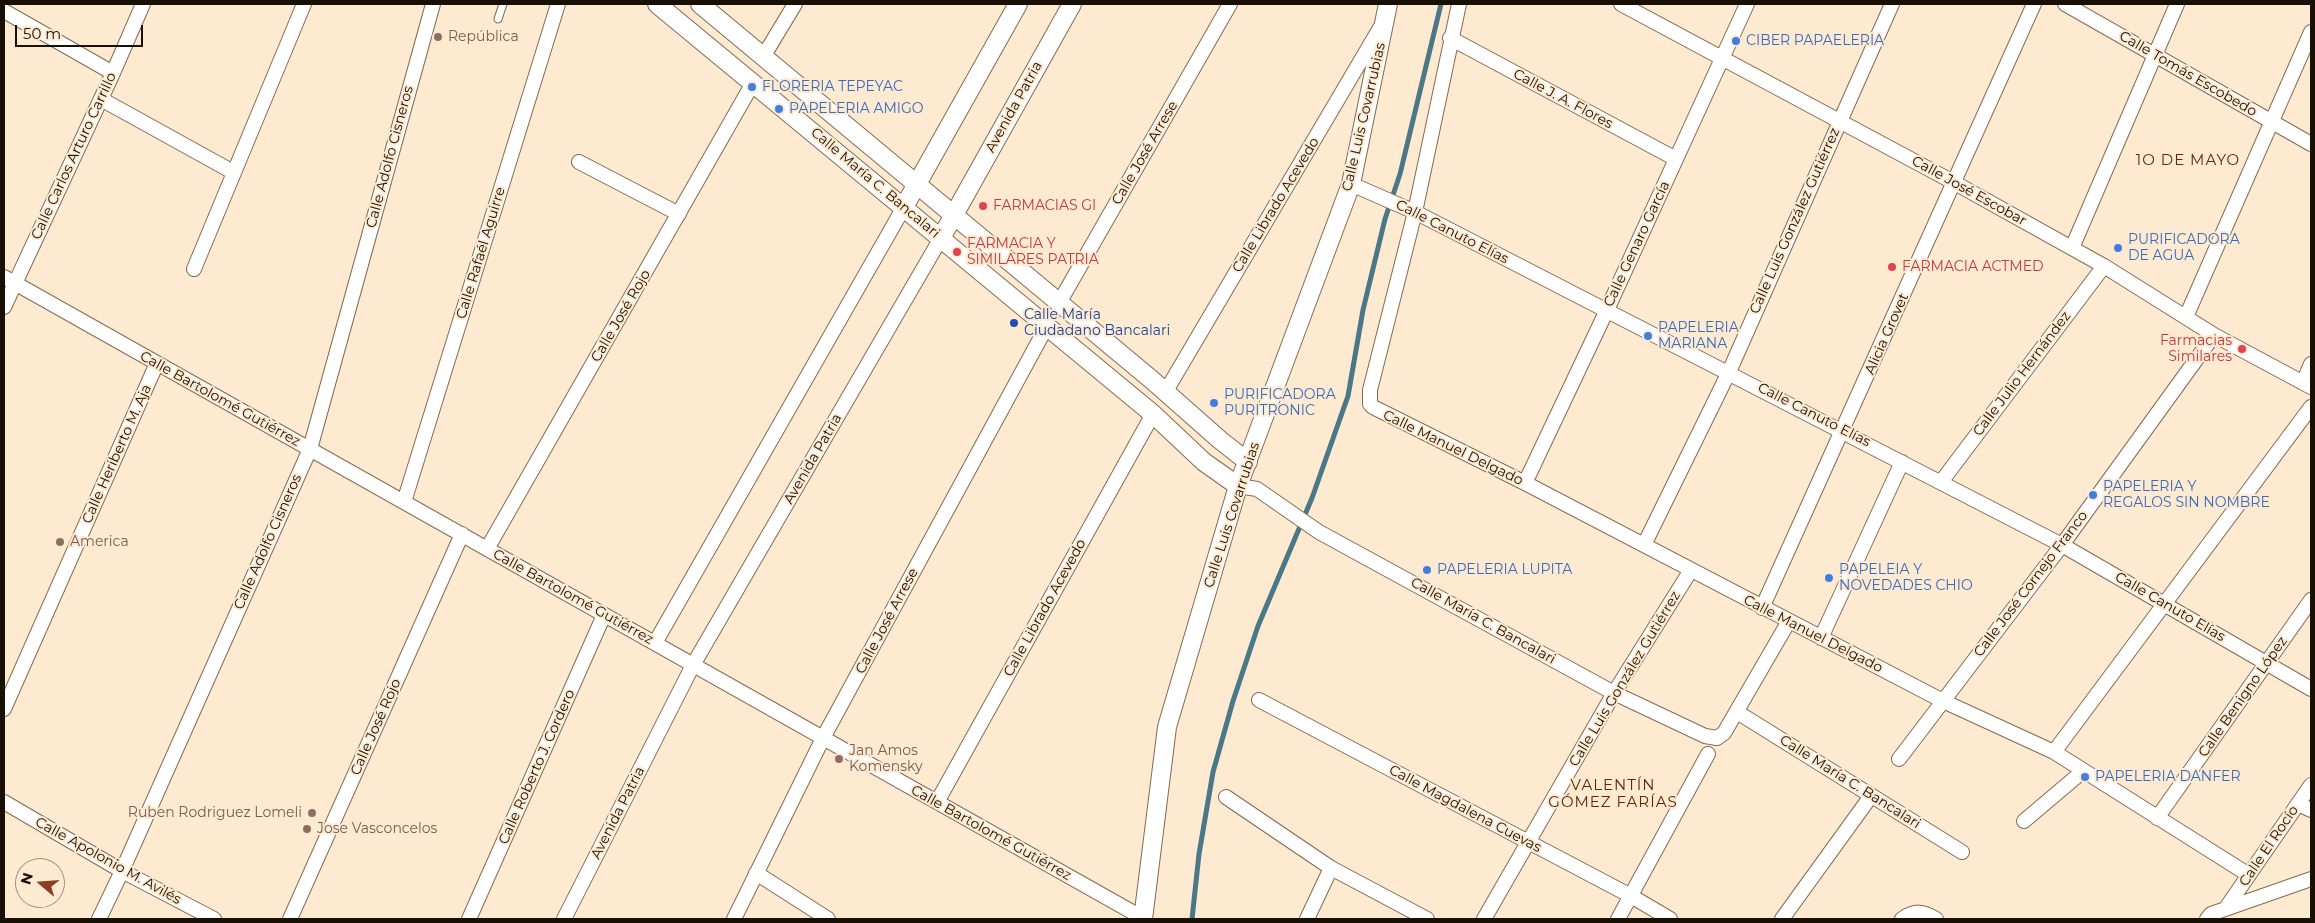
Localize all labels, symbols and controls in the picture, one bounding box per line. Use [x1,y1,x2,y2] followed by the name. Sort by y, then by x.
[18,15,145,47] scale bar
[23,24,61,43] text: 50 m
[2116,28,2260,120] street label: Calle Tomás Escobedo
[448,29,519,45] place label: República
[432,31,444,43] marker: República
[1746,33,1884,49] place label: CIBER PAPAELERIA
[1730,35,1742,47] marker: CIBER PAPAELERIA
[1339,41,1389,193] street label: Calle Luis Covarrubias
[982,59,1046,155] street label: Avenida Patria
[1510,66,1616,132] street label: Calle J. A. Flores
[28,70,120,242] street label: Calle Carlos Arturo Carrillo
[762,79,903,95] place label: FLORERIA TEPEYAC
[746,81,758,93] marker: FLORERIA TEPEYAC
[363,84,417,230] street label: Calle Adolfo Cisneros
[1108,98,1182,208] street label: Calle José Arrese
[789,101,924,117] place label: PAPELERIA AMIGO
[773,103,785,115] marker: PAPELERIA AMIGO
[807,124,943,242] street label: Calle María C. Bancalari
[1746,125,1844,317] street label: Calle Luis González Gutiérrez
[1229,134,1323,276] street label: Calle Librado Acevedo
[2135,152,2241,170] district label: 1O DE MAYO
[1909,153,2029,229] street label: Calle José Escobar
[1600,178,1674,310] street label: Calle Genaro García
[453,185,509,321] street label: Calle Rafaél Aguirre
[1393,196,1511,268] street label: Calle Canuto Elías
[993,198,1096,214] place label: FARMACIAS GI
[977,200,989,212] marker: FARMACIAS GI
[2128,232,2240,264] place label: PURIFICADORA DE AGUA
[967,236,1099,268] place label: FARMACIA Y SIMILARES PATRIA
[2112,242,2124,254] marker: PURIFICADORA DE AGUA
[951,246,963,258] marker: FARMACIA Y SIMILARES PATRIA
[1902,259,2044,275] place label: FARMACIA ACTMED
[1886,261,1898,273] marker: FARMACIA ACTMED
[588,267,654,365] street label: Calle José Rojo
[1862,291,1912,377] street label: Alicia Grovet
[1024,307,1170,340] place label: Calle María Ciudadano Bancalari
[1970,308,2074,440] street label: Calle Julio Hernández
[1008,317,1020,329] marker: Calle María Ciudadano Bancalari
[1658,320,1739,352] place label: PAPELERIA MARIANA
[1642,330,1654,342] marker: PAPELERIA MARIANA
[2160,333,2232,366] place label: Farmacias Similares
[2236,343,2248,355] marker: Farmacias Similares
[137,348,303,450] street label: Calle Bartolomé Gutiérrez
[1755,379,1873,451] street label: Calle Canuto Elías
[79,382,155,526] street label: Calle Heriberto M. Aja
[1224,387,1336,420] place label: PURIFICADORA PURITRONIC
[1208,397,1220,409] marker: PURIFICADORA PURITRONIC
[1380,407,1526,489] street label: Calle Manuel Delgado
[780,411,846,507] street label: Avenida Patria
[1200,440,1264,590] street label: Calle Luis Covarrubias
[231,472,305,612] street label: Calle Adolfo Cisneros
[2103,479,2270,512] place label: PAPELERIA Y REGALOS SIN NOMBRE
[2087,489,2099,501] marker: PAPELERIA Y REGALOS SIN NOMBRE
[1971,508,2091,660] street label: Calle José Cornejo Franco
[70,534,129,550] place label: America
[54,536,66,548] marker: America
[1000,536,1090,680] street label: Calle Librado Acevedo
[490,546,656,648] street label: Calle Bartolomé Gutiérrez
[1437,562,1572,578] place label: PAPELERIA LUPITA
[1839,562,1973,594] place label: PAPELEIA Y NOVEDADES CHIO
[1421,564,1433,576] marker: PAPELERIA LUPITA
[852,565,922,677] street label: Calle José Arrese
[2112,569,2228,645] street label: Calle Canuto Elías
[1823,572,1835,584] marker: PAPELEIA Y NOVEDADES CHIO
[1408,574,1558,668] street label: Calle María C. Bancalari
[1566,588,1684,770] street label: Calle Luis González Gutiérrez
[1741,592,1885,676] street label: Calle Manuel Delgado
[2195,633,2291,761] street label: Calle Benigno López
[347,676,405,778] street label: Calle José Rojo
[495,687,579,847] street label: Calle Roberto J. Cordero
[1776,732,1924,832] street label: Calle María C. Bancalari
[849,743,923,776] place label: Jan Amos Komensky
[833,753,845,765] marker: Jan Amos Komensky
[1386,762,1544,856] street label: Calle Magdalena Cuevas
[587,764,649,862] street label: Avenida Patria
[2095,769,2241,785] place label: PAPELERIA DANFER
[2079,771,2091,783] marker: PAPELERIA DANFER
[1547,777,1679,812] district label: VALENTÍN GÓMEZ FARÍAS
[908,782,1074,884] street label: Calle Bartolomé Gutiérrez
[2236,802,2302,890] street label: Calle El Rocío
[128,805,302,821] place label: Ruben Rodriguez Lomeli
[306,807,318,819] marker: Ruben Rodriguez Lomeli
[32,814,184,908] street label: Calle Apolonio M. Avilés
[317,821,437,837] place label: Jose Vasconcelos
[301,823,313,835] marker: Jose Vasconcelos
[15,858,65,908] north arrow
[16,871,37,887] text: N

